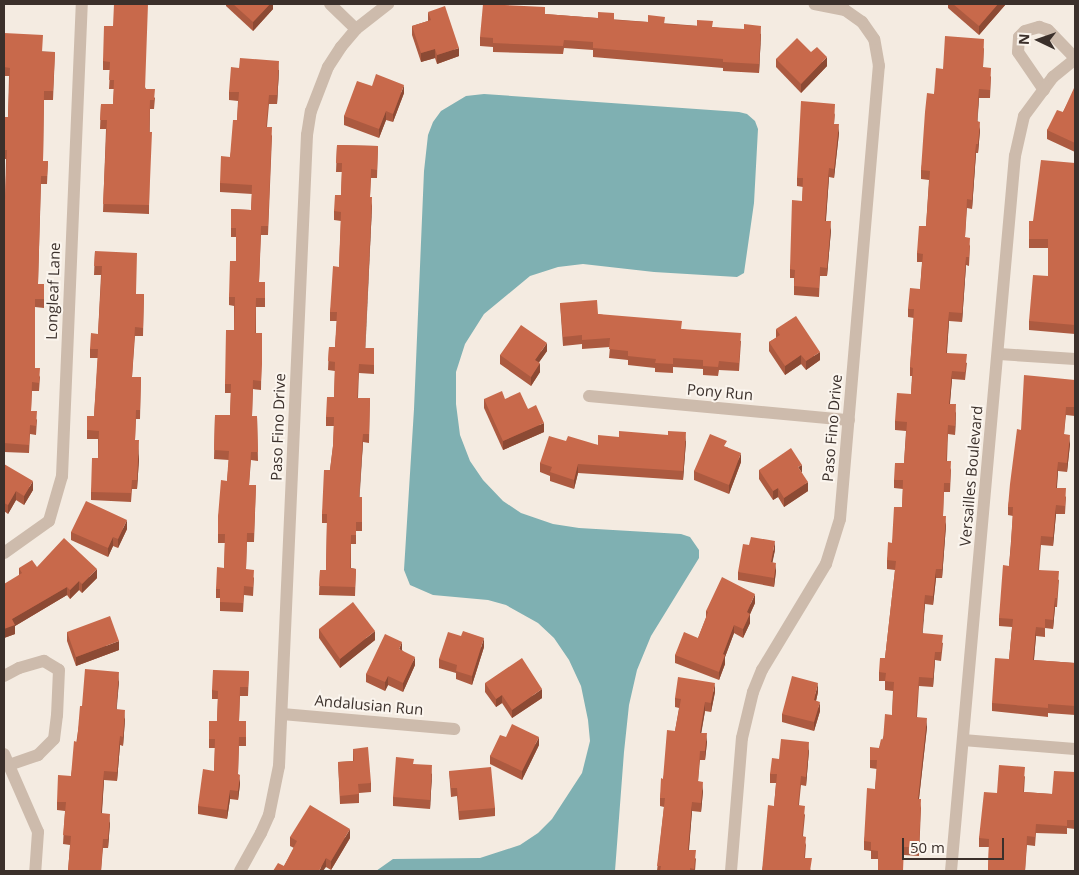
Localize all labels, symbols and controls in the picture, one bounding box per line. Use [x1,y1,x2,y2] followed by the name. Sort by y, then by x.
[1014,15,1064,65] north arrow
[1014,33,1033,45] text: N
[42,242,64,340] street label: Longleaf Lane
[267,373,289,481] street label: Paso Fino Drive
[818,374,846,482] street label: Paso Fino Drive
[686,380,754,404] street label: Pony Run
[956,405,986,547] street label: Versailles Boulevard
[314,691,424,719] street label: Andalusian Run
[904,828,1006,860] scale bar
[910,837,945,857] text: 50 m

